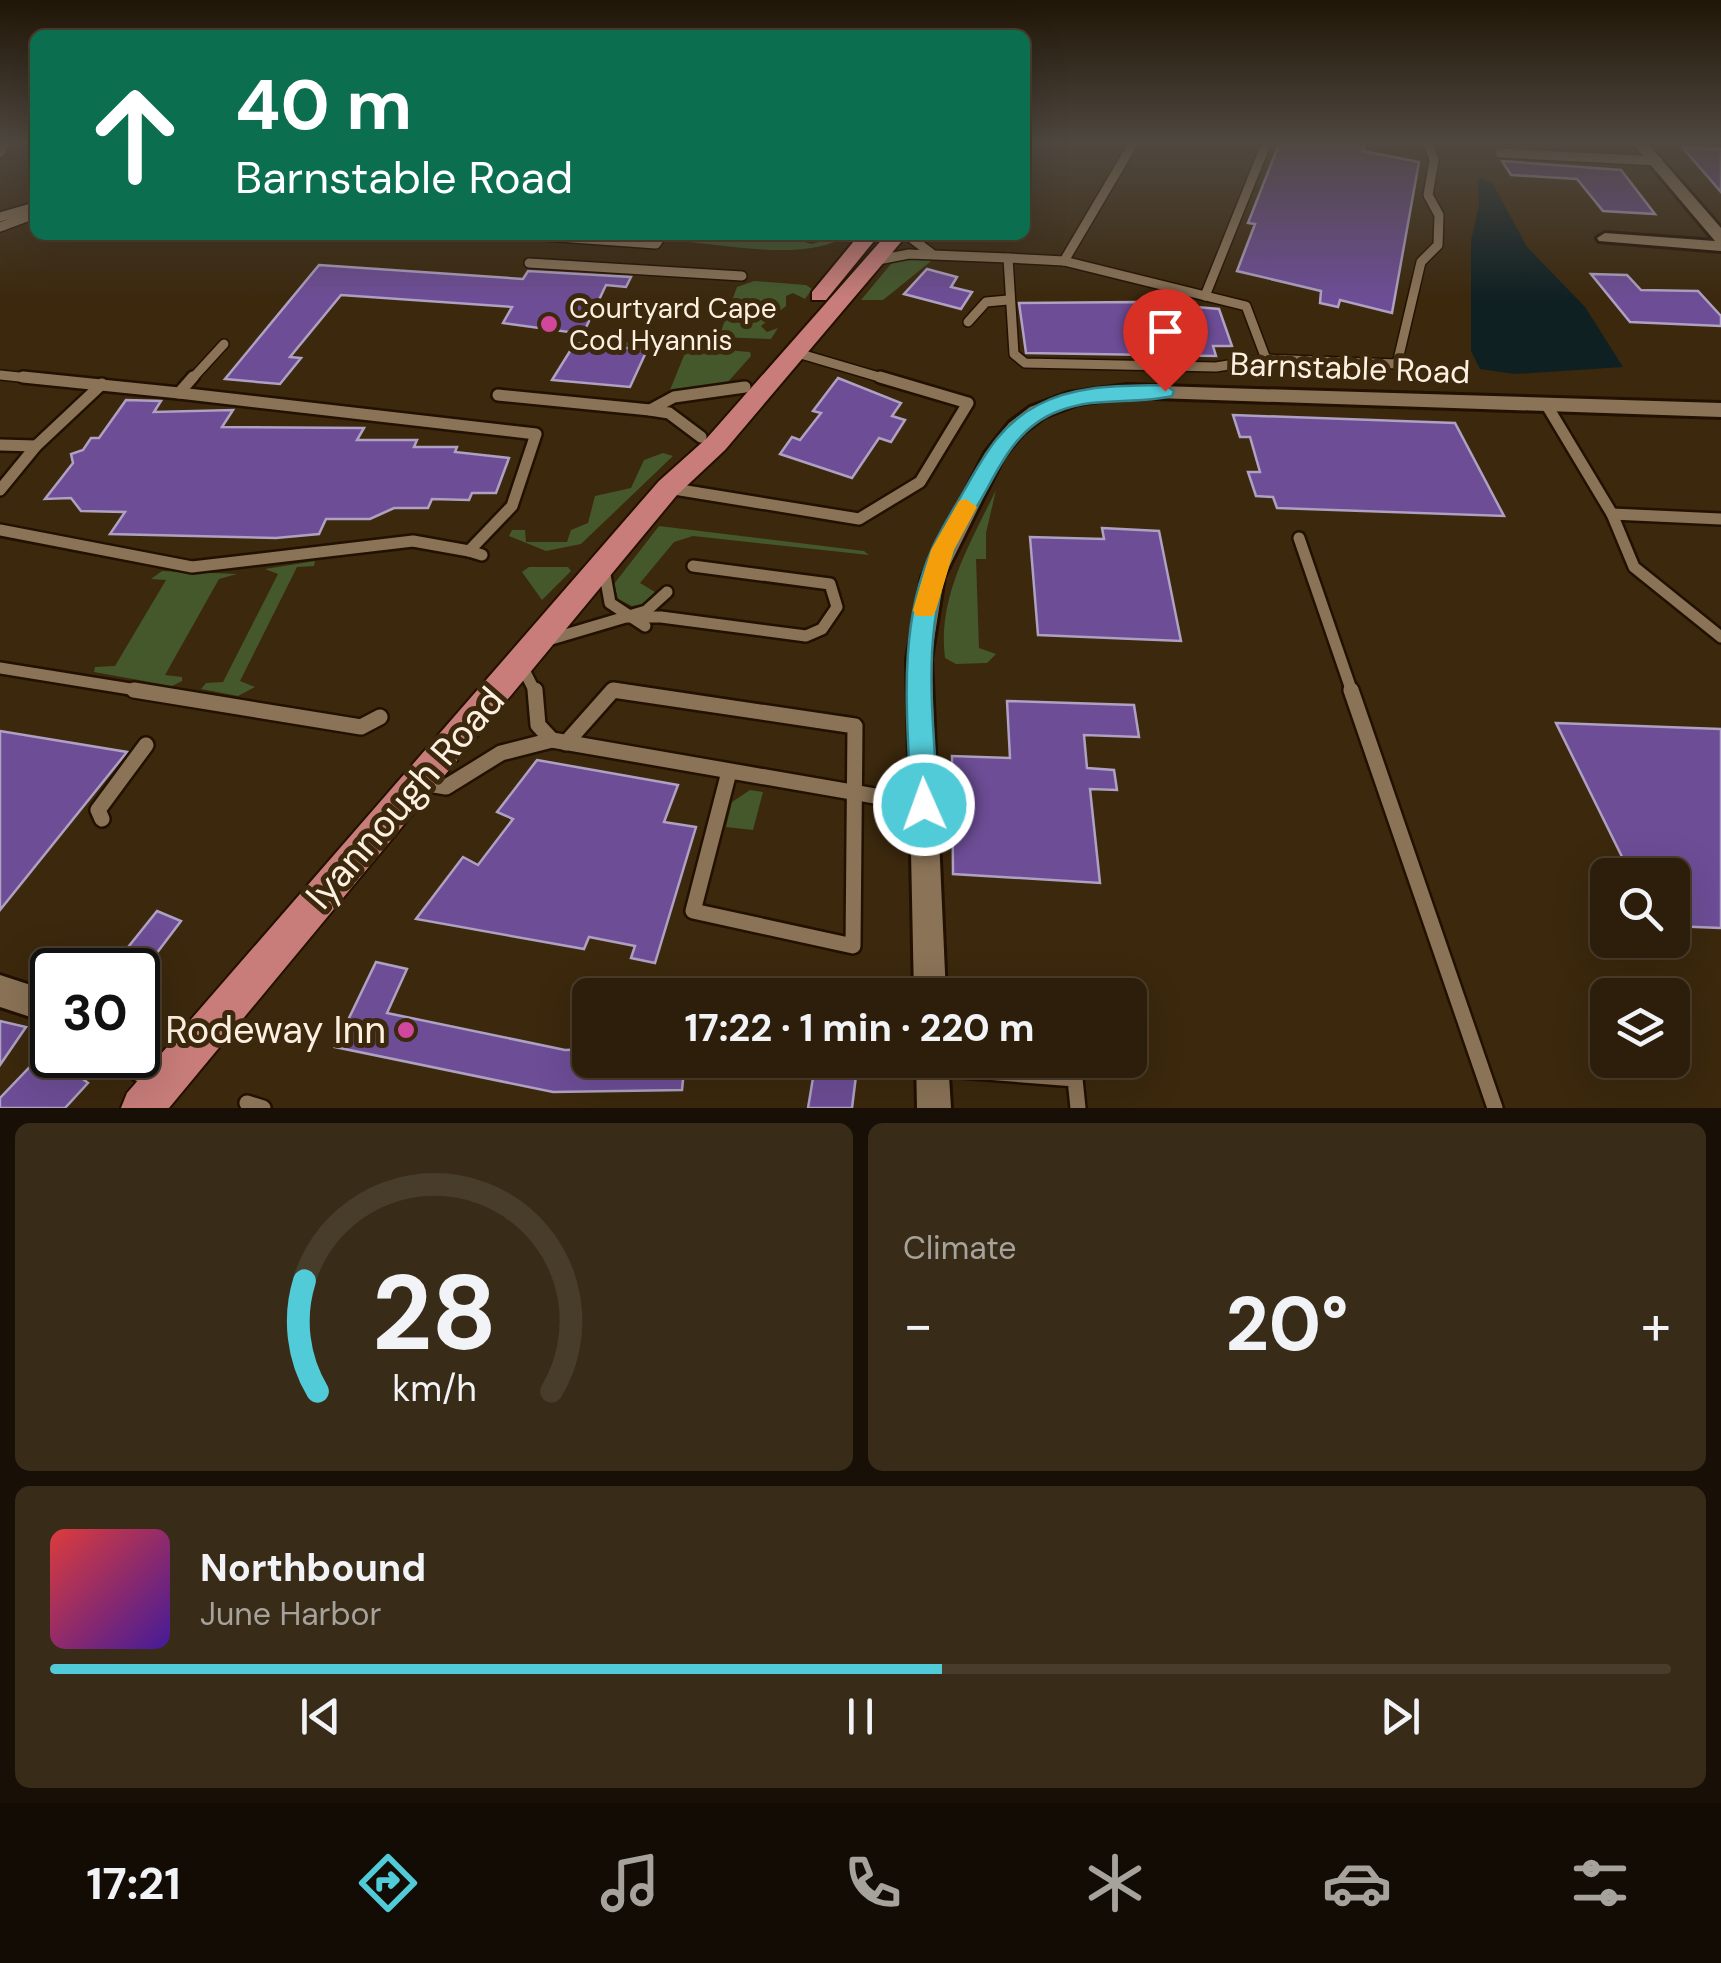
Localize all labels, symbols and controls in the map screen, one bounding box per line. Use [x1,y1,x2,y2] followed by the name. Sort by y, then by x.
[235,60,412,151] text: 40 m
[70,70,200,200] icon: ahead
[235,148,573,207] text: Barnstable Road
[1123,289,1208,392] pin
[569,290,777,359] place label: Courtyard Cape Cod Hyannis
[1138,304,1193,359] icon: arrive
[538,313,560,335] marker: Courtyard Cape Cod Hyannis
[1229,343,1471,393] street label: Barnstable Road
[295,676,515,920] street label: Iyannough Road
[872,753,976,857] position arrow
[1590,858,1690,1078] map controls
[1590,858,1690,958] button: search
[30,948,160,1078] speed limit sign: 30
[1590,978,1690,1078] button: layers
[684,1003,1035,1053] text: 17:22 · 1 min · 220 m
[165,1005,386,1055] place label: Rodeway Inn
[395,1019,417,1041] marker: Rodeway Inn
[903,1227,1017,1269] text: Climate
[371,1246,497,1381] text: 28
[1226,1276,1349,1373] text: 20°
[903,1289,933,1361] text: −
[1641,1289,1671,1361] text: +
[392,1366,476,1412] text: km/h
[200,1543,426,1593] text: Northbound
[200,1593,381,1635] text: June Harbor
[293,1689,348,1744] icon: previous
[833,1689,888,1744] icon: pause
[1373,1689,1428,1744] icon: next
[353,1848,423,1918] icon: directions
[595,1848,665,1918] icon: music
[838,1848,908,1918] icon: phone
[1080,1848,1150,1918] icon: climate
[1322,1848,1392,1918] icon: car
[1565,1848,1635,1918] icon: filters
[86,1854,181,1913] text: 17:21

